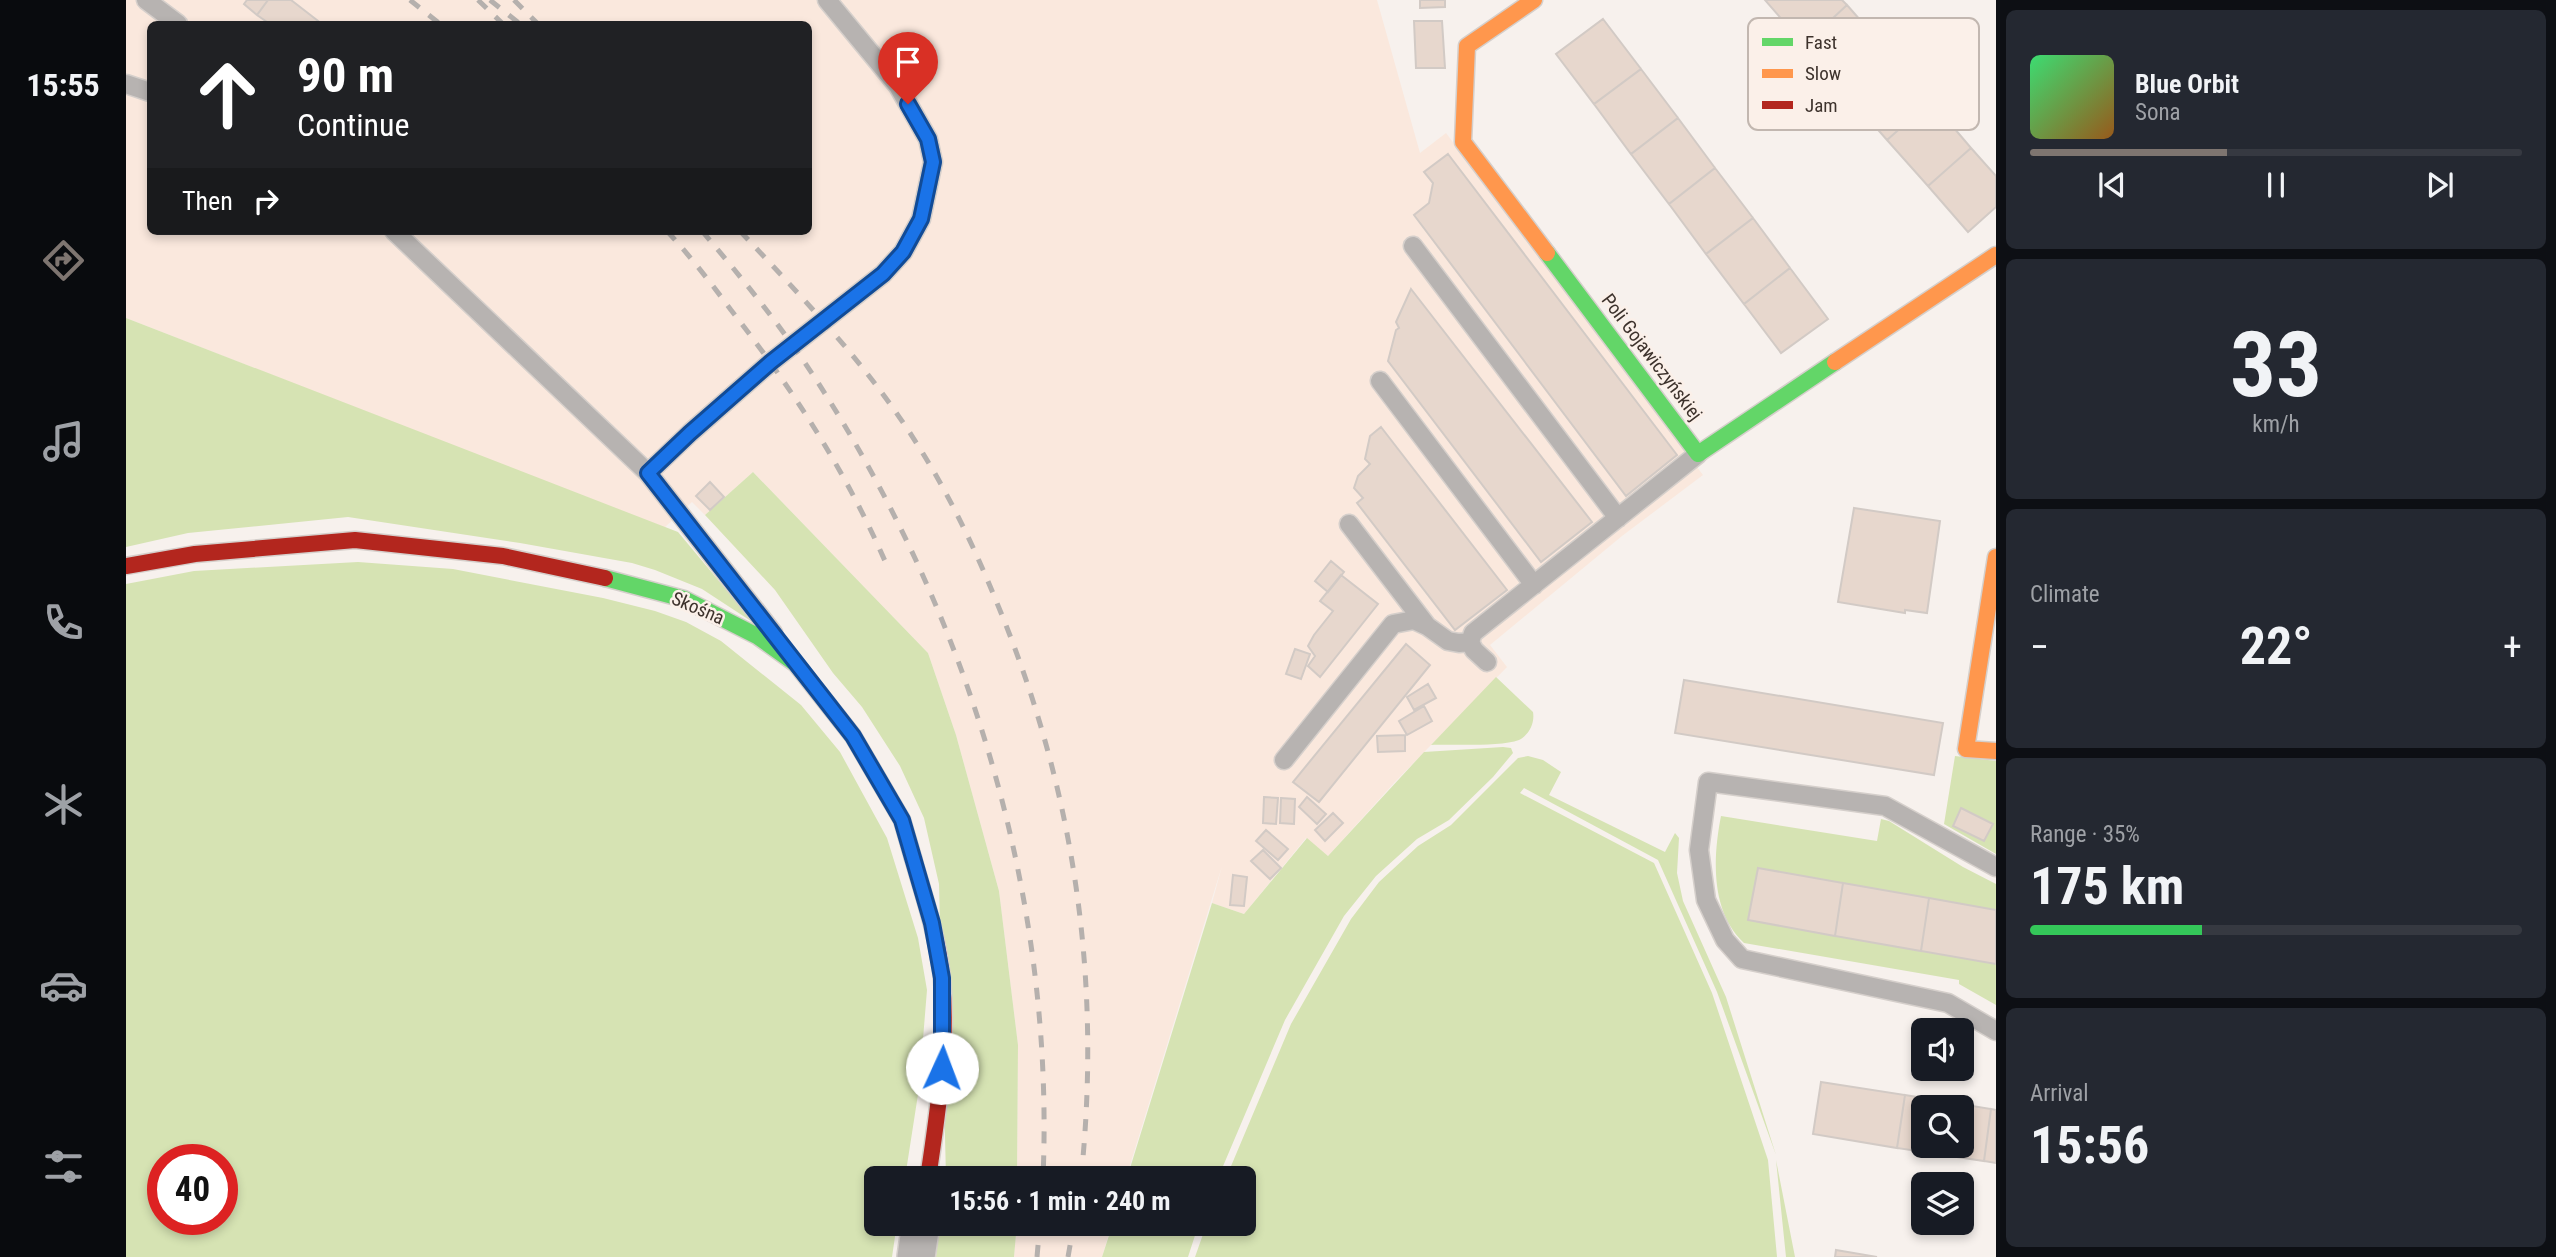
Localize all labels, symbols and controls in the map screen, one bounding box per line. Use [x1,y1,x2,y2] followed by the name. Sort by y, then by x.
[1748,18,1979,130] legend
[1805,31,1837,54] text: Fast
[878,32,938,104] pin
[889,43,927,81] icon: arrive
[297,47,394,104] text: 90 m
[182,49,273,140] icon: ahead
[1805,62,1841,85] text: Slow
[26,66,100,104] text: 15:55
[2135,69,2239,99] text: Blue Orbit
[1805,94,1838,117] text: Jam
[2135,99,2181,126] text: Sona
[297,106,409,144] text: Continue
[2093,166,2131,204] icon: previous
[2257,166,2295,204] icon: pause
[2421,166,2459,204] icon: next
[247,182,285,220] icon: right
[182,186,233,216] text: Then
[39,236,88,285] icon: directions
[1597,289,1707,425] street label: Poli Gojawiczyńskiej
[2230,312,2322,418] text: 33
[2252,411,2300,438] text: km/h
[39,417,88,466] icon: music
[2030,581,2100,608] text: Climate
[668,587,728,629] street label: Skośna
[39,598,88,647] icon: phone
[2240,616,2312,677] text: 22°
[2030,625,2049,669] text: −
[2503,625,2522,669] text: +
[39,780,88,829] icon: climate
[2030,821,2140,848] text: Range · 35%
[2030,856,2184,917] text: 175 km
[39,961,88,1010] icon: car
[1911,1018,1974,1235] map controls
[1911,1018,1974,1081] button: sound
[905,1031,979,1105] position arrow
[2030,1080,2089,1107] text: Arrival
[1911,1095,1974,1158] button: search
[2030,1115,2149,1176] text: 15:56
[39,1142,88,1191] icon: filters
[147,1144,238,1235] speed limit sign: 40
[1911,1172,1974,1235] button: layers
[950,1186,1170,1216] text: 15:56 · 1 min · 240 m

